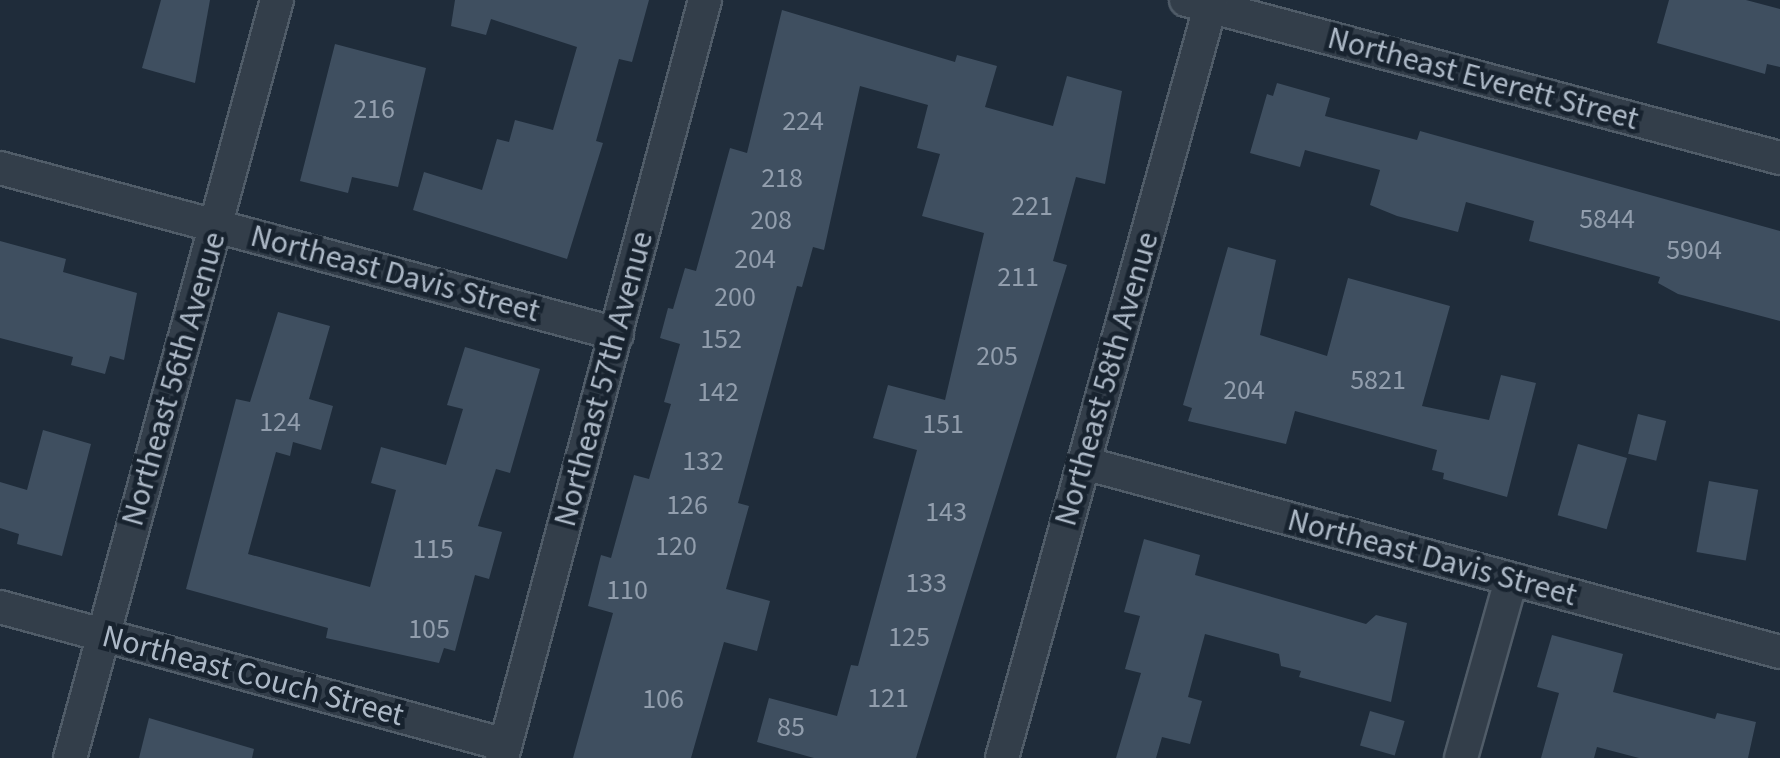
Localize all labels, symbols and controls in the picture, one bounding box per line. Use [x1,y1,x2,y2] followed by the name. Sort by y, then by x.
[1323,19,1643,139] street label: Northeast Everett Street
[353,92,395,126] house number: 216
[782,104,824,138] house number: 224
[761,161,803,195] house number: 218
[1011,189,1053,223] house number: 221
[1579,202,1635,236] house number: 5844
[750,203,792,237] house number: 208
[246,217,544,331] street label: Northeast Davis Street
[546,227,662,531] street label: Northeast 57th Avenue
[114,228,234,530] street label: Northeast 56th Avenue
[1047,228,1167,530] street label: Northeast 58th Avenue
[1666,233,1722,267] house number: 5904
[734,242,776,276] house number: 204
[997,260,1039,294] house number: 211
[714,280,756,314] house number: 200
[700,322,742,356] house number: 152
[976,339,1018,373] house number: 205
[1350,363,1406,397] house number: 5821
[1223,373,1265,407] house number: 204
[697,375,739,409] house number: 142
[259,405,301,439] house number: 124
[922,407,964,441] house number: 151
[682,444,724,478] house number: 132
[666,488,708,522] house number: 126
[925,495,967,529] house number: 143
[1283,501,1581,615] street label: Northeast Davis Street
[655,529,697,563] house number: 120
[412,532,454,566] house number: 115
[905,566,947,600] house number: 133
[606,573,648,607] house number: 110
[408,612,450,646] house number: 105
[98,617,408,735] street label: Northeast Couch Street
[888,620,930,654] house number: 125
[867,681,909,715] house number: 121
[642,682,684,716] house number: 106
[777,710,805,744] house number: 85

